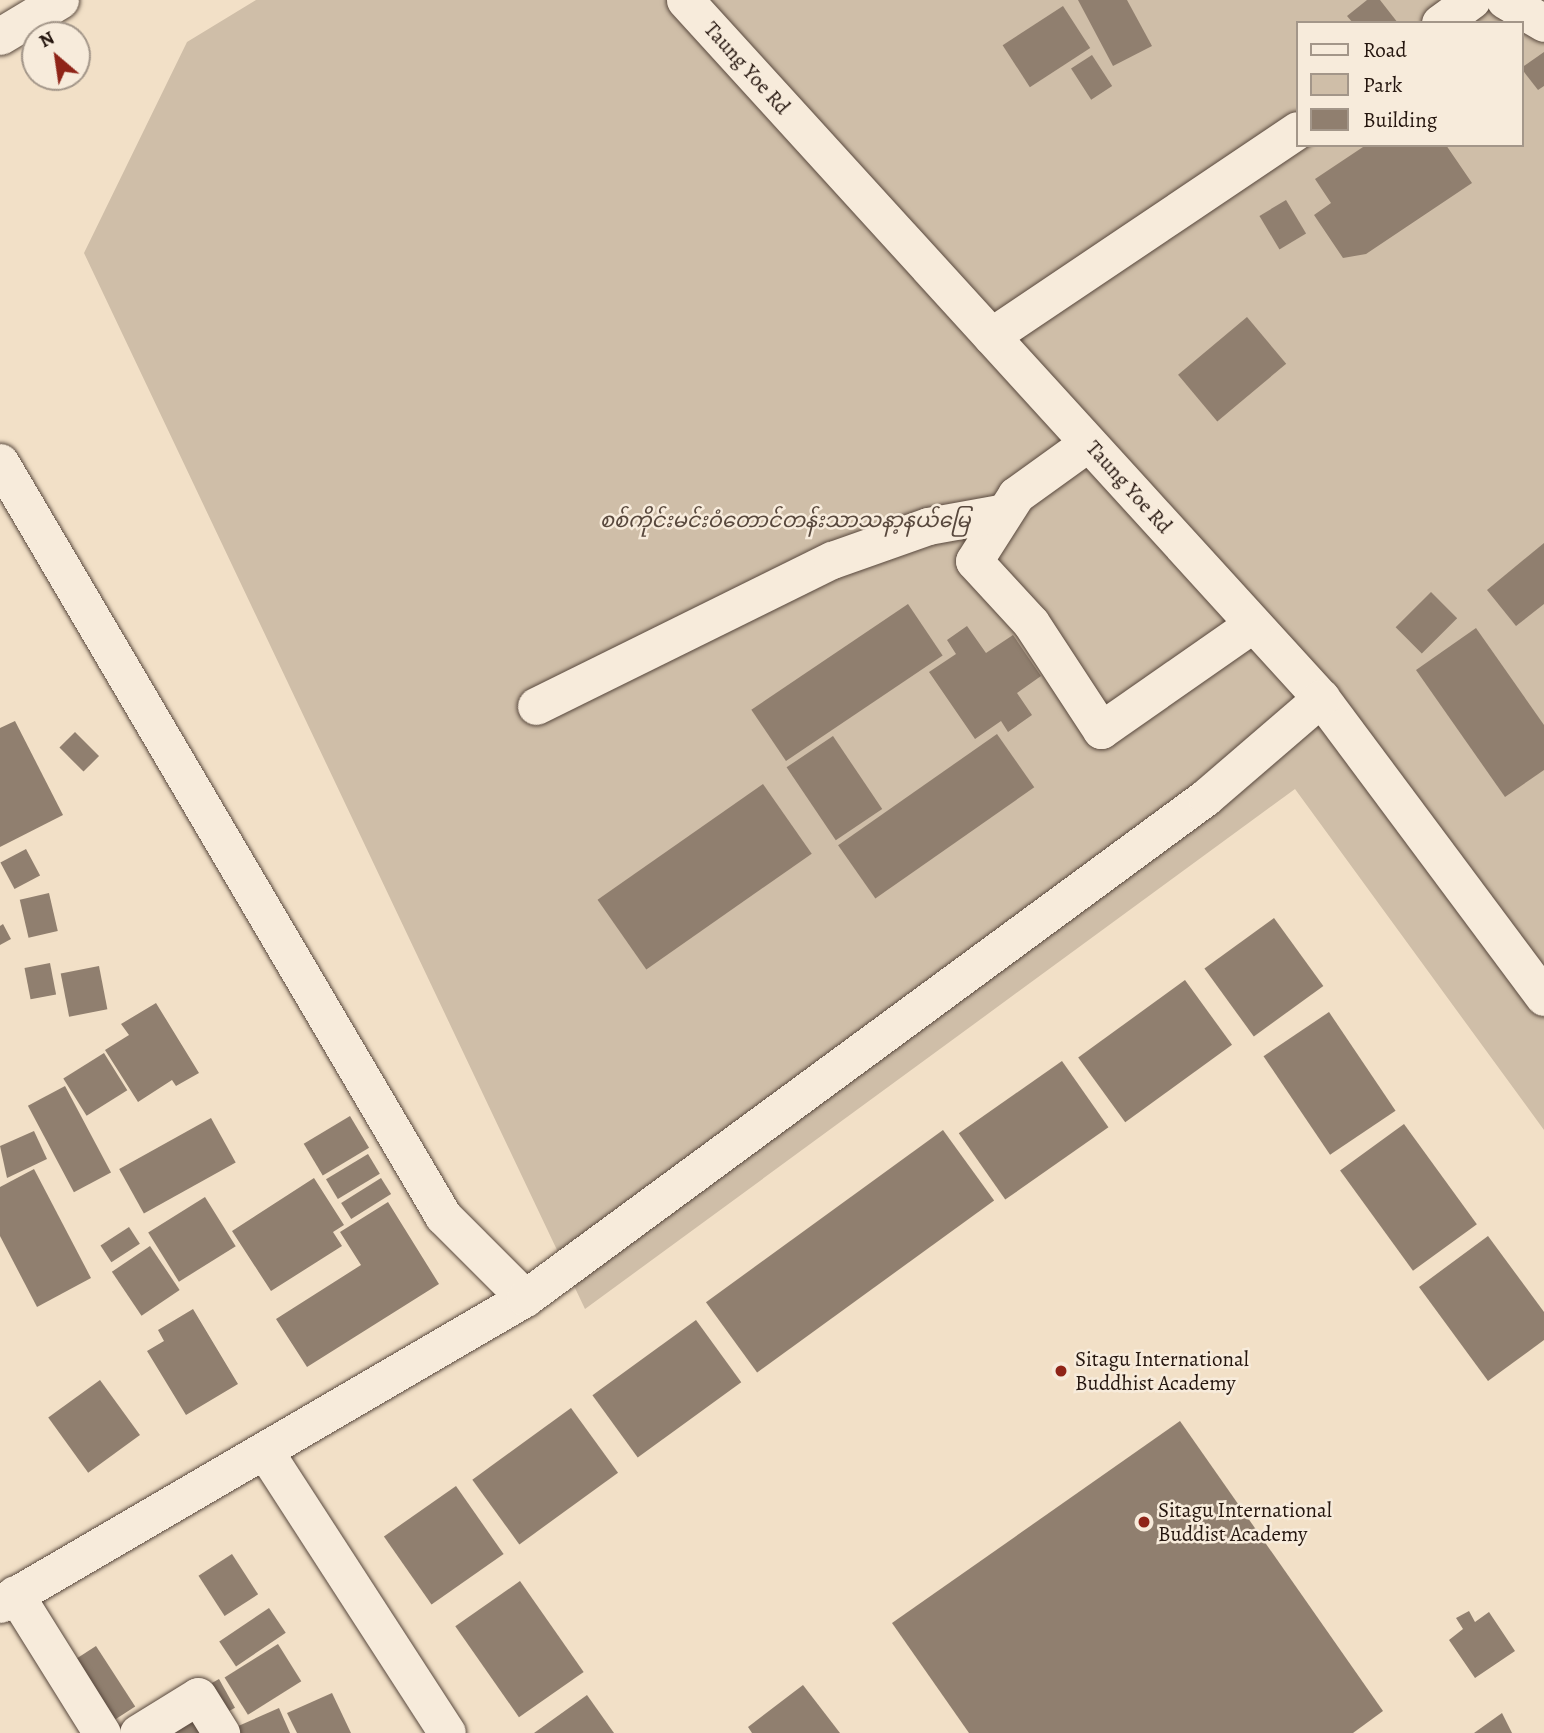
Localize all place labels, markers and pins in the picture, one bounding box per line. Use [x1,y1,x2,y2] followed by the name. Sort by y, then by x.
[1075,1346,1249,1396] place label: Sitagu International Buddhist Academy
[1053,1363,1069,1379] marker: Sitagu International Buddhist Academy
[1158,1497,1332,1547] place label: Sitagu International Buddist Academy
[1136,1514,1152,1530] marker: Sitagu International Buddist Academy

